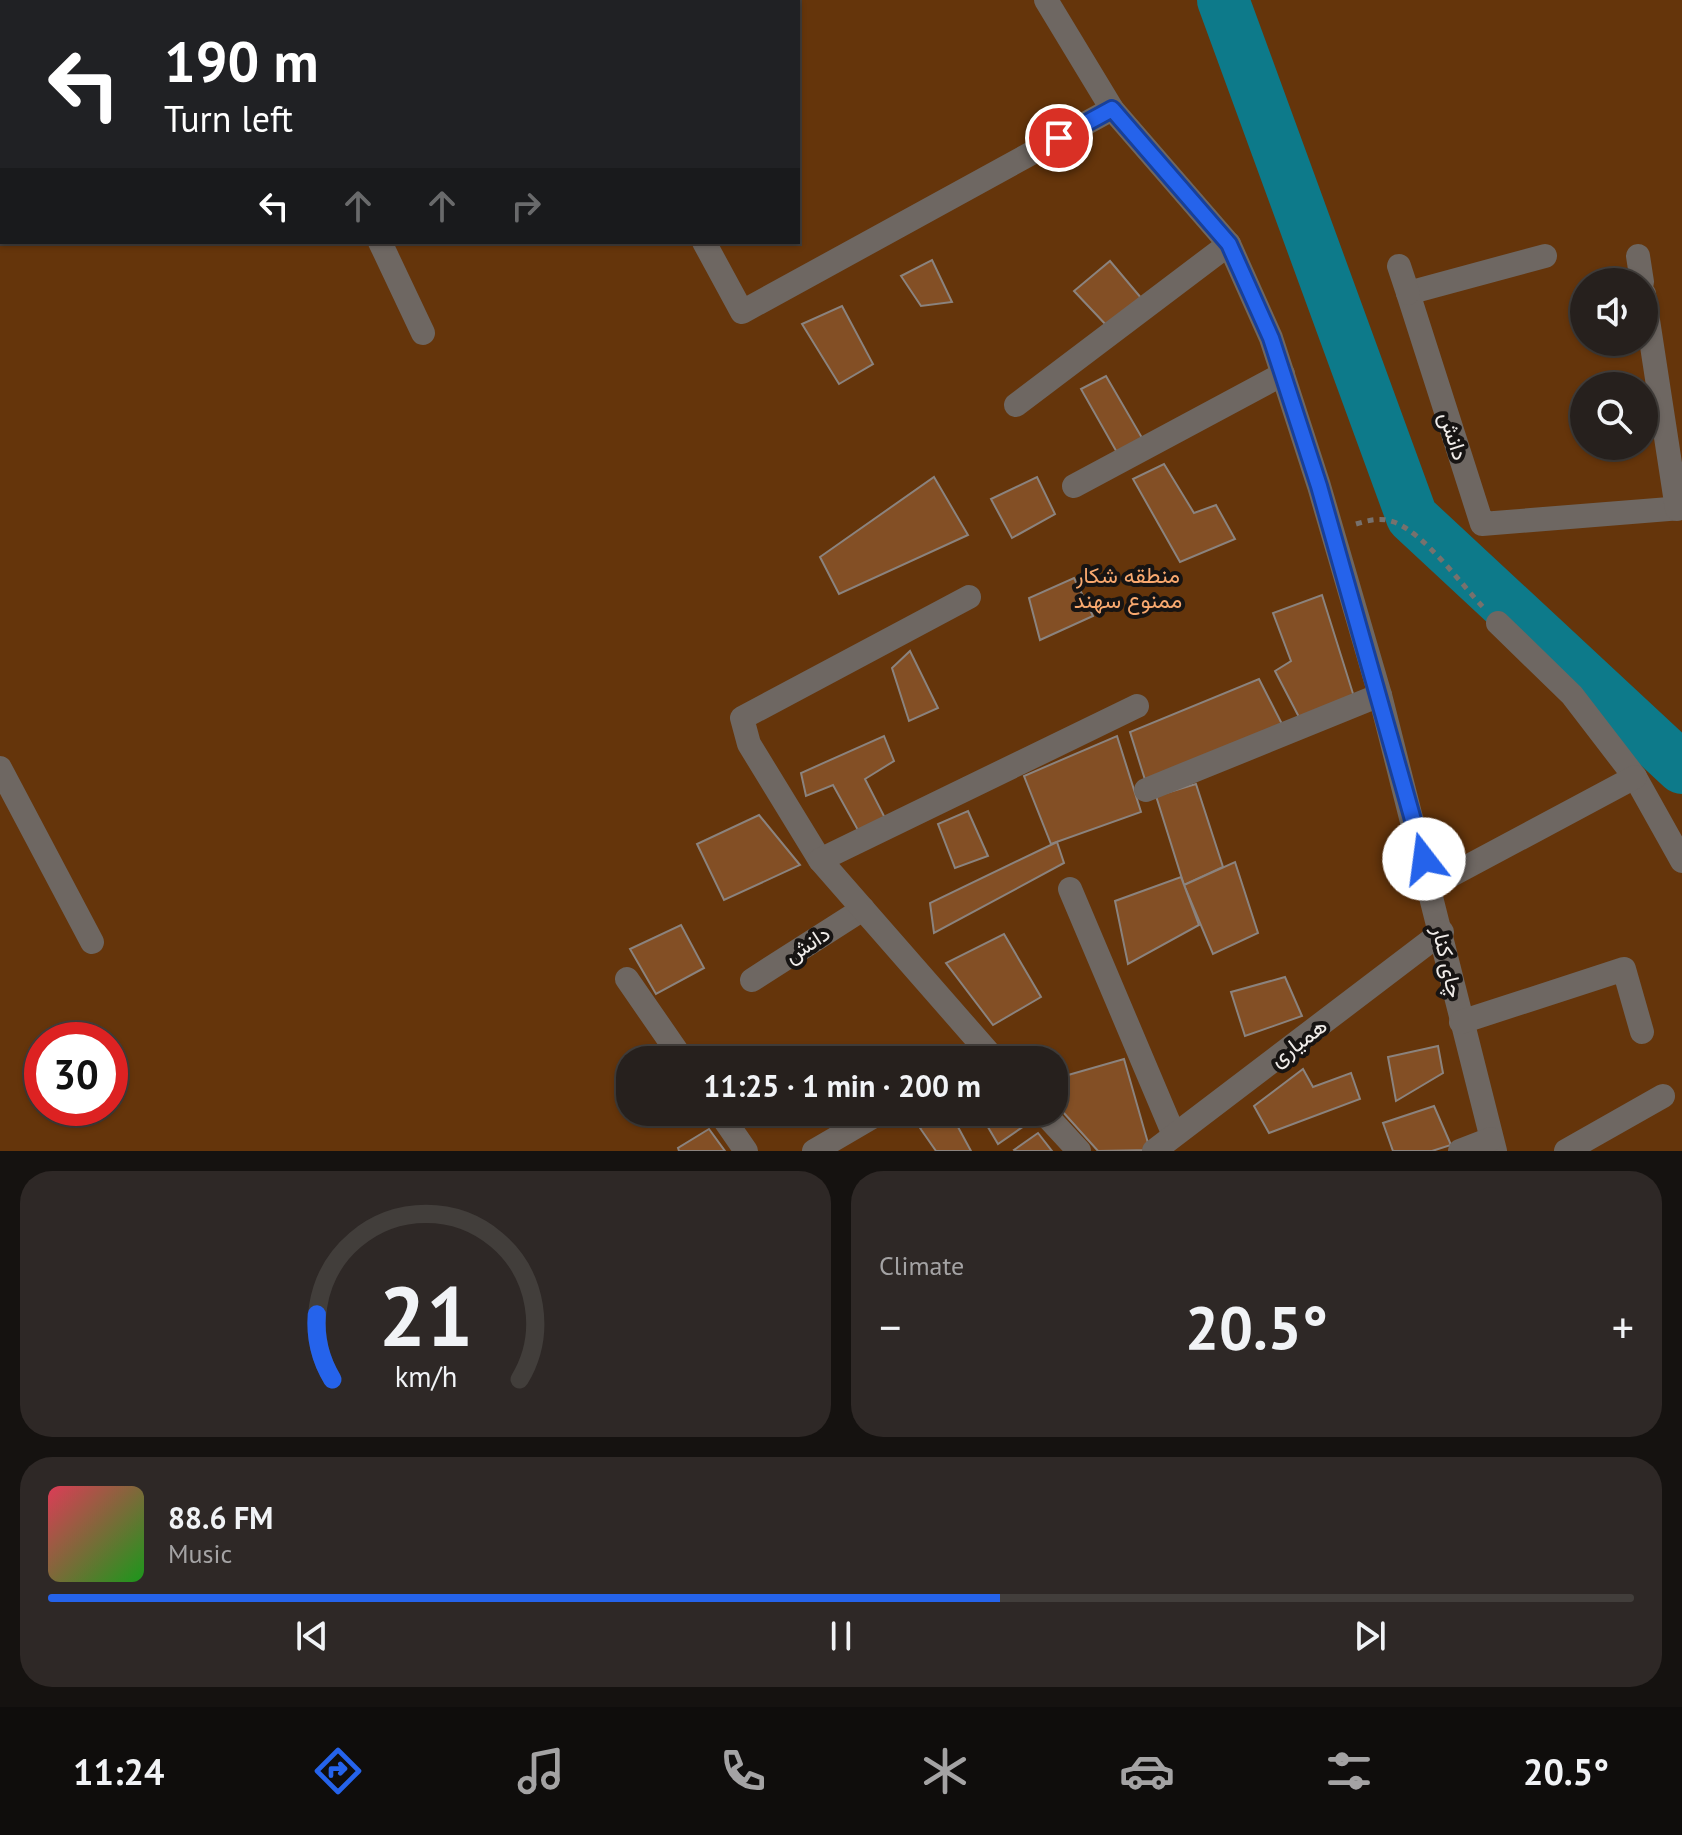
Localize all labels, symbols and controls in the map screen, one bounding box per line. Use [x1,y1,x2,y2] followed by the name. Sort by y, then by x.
[164,25,319,97] text: 190 m
[32,32,136,136] icon: left
[164,95,293,142] text: Turn left
[1025,104,1093,172] pin
[1037,116,1081,160] icon: arrive
[252,184,296,228] icon: left
[336,184,380,228] icon: ahead
[420,184,464,228] icon: ahead
[504,184,548,228] icon: right
[1570,268,1658,460] map controls
[1570,268,1658,356] button: sound
[1570,372,1658,460] button: search
[1433,408,1475,464] street label: دانش
[1074,561,1182,615] park label: منطقه شکار ممنوع سهند
[1382,817,1466,901] position arrow
[779,919,835,969] street label: دانش
[1425,923,1470,1001] street label: چای کنار
[1264,1011,1332,1073] street label: همیاری
[24,1022,128,1126] speed limit sign: 30
[703,1066,981,1105] text: 11:25 · 1 min · 200 m
[879,1249,964,1282] text: Climate
[378,1261,473,1369] text: 21
[1185,1288,1328,1366] text: 20.5°
[879,1298,901,1355] text: −
[1612,1298,1634,1355] text: +
[394,1358,457,1395] text: km/h
[168,1498,273,1537] text: 88.6 FM
[168,1537,232,1570] text: Music
[290,1614,334,1658] icon: previous
[819,1614,863,1658] icon: pause
[1348,1614,1392,1658] icon: next
[310,1743,366,1799] icon: directions
[513,1743,569,1799] icon: music
[715,1743,771,1799] icon: phone
[917,1743,973,1799] icon: climate
[1119,1743,1175,1799] icon: car
[1321,1743,1377,1799] icon: filters
[73,1748,164,1795] text: 11:24
[1523,1748,1609,1795] text: 20.5°

